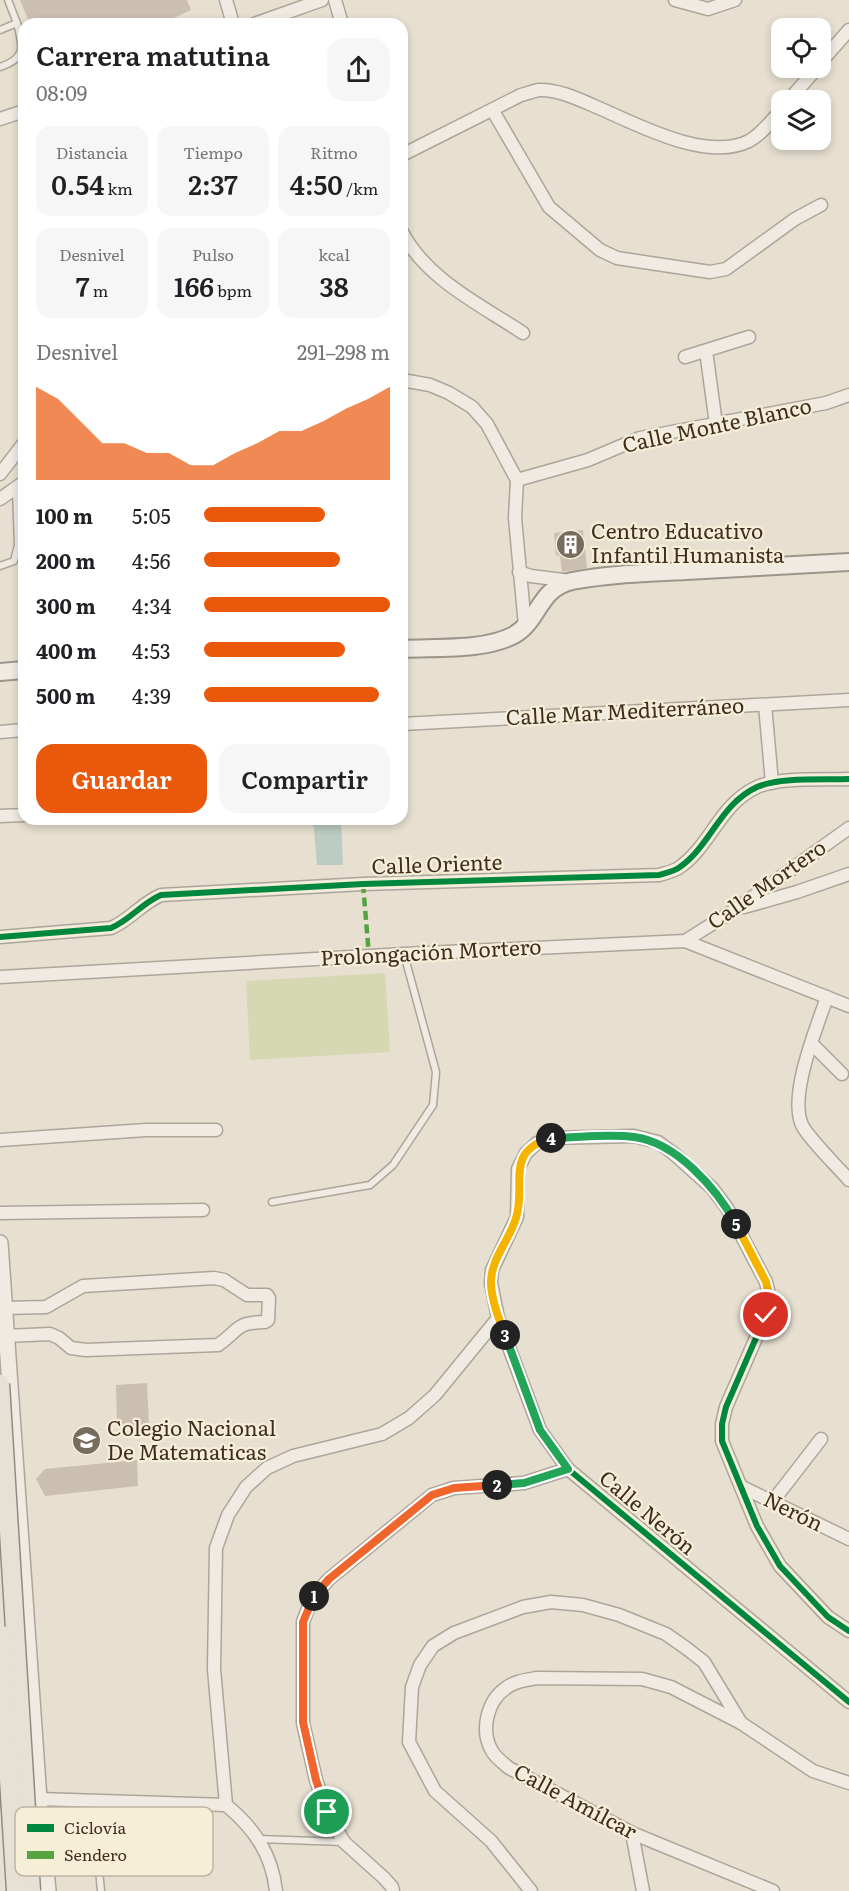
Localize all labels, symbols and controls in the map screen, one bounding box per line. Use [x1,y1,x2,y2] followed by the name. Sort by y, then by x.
[771,18,831,150] map controls
[771,18,831,78] button: locate
[36,34,270,74] text: Carrera matutina
[327,38,390,101] button: share
[36,77,87,107] text: 08:09
[771,90,831,150] button: layers
[56,140,128,164] text: Distancia
[183,140,243,164] text: Tiempo
[310,140,358,164] text: Ritmo
[51,164,104,203] text: 0.54
[188,164,238,203] text: 2:37
[290,164,343,203] text: 4:50
[104,176,133,200] text: km
[343,176,378,200] text: /km
[59,242,125,266] text: Desnivel
[192,242,234,266] text: Pulso
[318,242,350,266] text: kcal
[76,266,90,305] text: 7
[174,266,214,305] text: 166
[319,266,349,305] text: 38
[90,278,108,302] text: m
[214,278,252,302] text: bpm
[36,336,118,366] text: Desnivel
[297,336,390,366] text: 291–298 m
[619,388,814,459] street label: Calle Monte Blanco
[36,500,93,530] text: 100 m
[132,500,171,530] text: 5:05
[591,514,785,569] place label: Centro Educativo Infantil Humanista
[554,528,586,560] building icon: Centro Educativo Infantil Humanista
[36,545,95,575] text: 200 m
[132,545,171,575] text: 4:56
[36,590,96,620] text: 300 m
[132,590,171,620] text: 4:34
[36,635,97,665] text: 400 m
[132,635,171,665] text: 4:53
[36,680,95,710] text: 500 m
[132,680,171,710] text: 4:39
[505,688,745,731] street label: Calle Mar Mediterráneo
[36,744,207,813] button: Guardar
[219,744,390,813] button: Compartir
[700,831,831,935] street label: Calle Mortero
[371,845,503,880] street label: Calle Oriente
[320,929,542,972] street label: Prolongación Mortero
[536,1123,566,1153] pin: 4
[546,1126,556,1150] text: 4
[721,1209,751,1239] pin: 5
[732,1212,740,1236] text: 5
[740,1289,791,1340] pin
[749,1298,782,1331] icon: check
[490,1320,520,1350] pin: 3
[501,1323,509,1347] text: 3
[107,1411,276,1466] place label: Colegio Nacional De Matematicas
[70,1425,102,1457] school or university icon: Colegio Nacional De Matematicas
[594,1461,704,1561] street label: Calle Nerón
[482,1470,512,1500] pin: 2
[493,1473,501,1497] text: 2
[759,1482,829,1538] street label: Nerón
[299,1581,329,1611] pin: 1
[311,1584,317,1608] text: 1
[509,1754,643,1845] street label: Calle Amílcar
[301,1786,352,1837] pin
[310,1795,343,1828] icon: arrive
[15,1807,213,1876] legend
[64,1815,127,1839] text: Ciclovía
[64,1842,127,1866] text: Sendero

